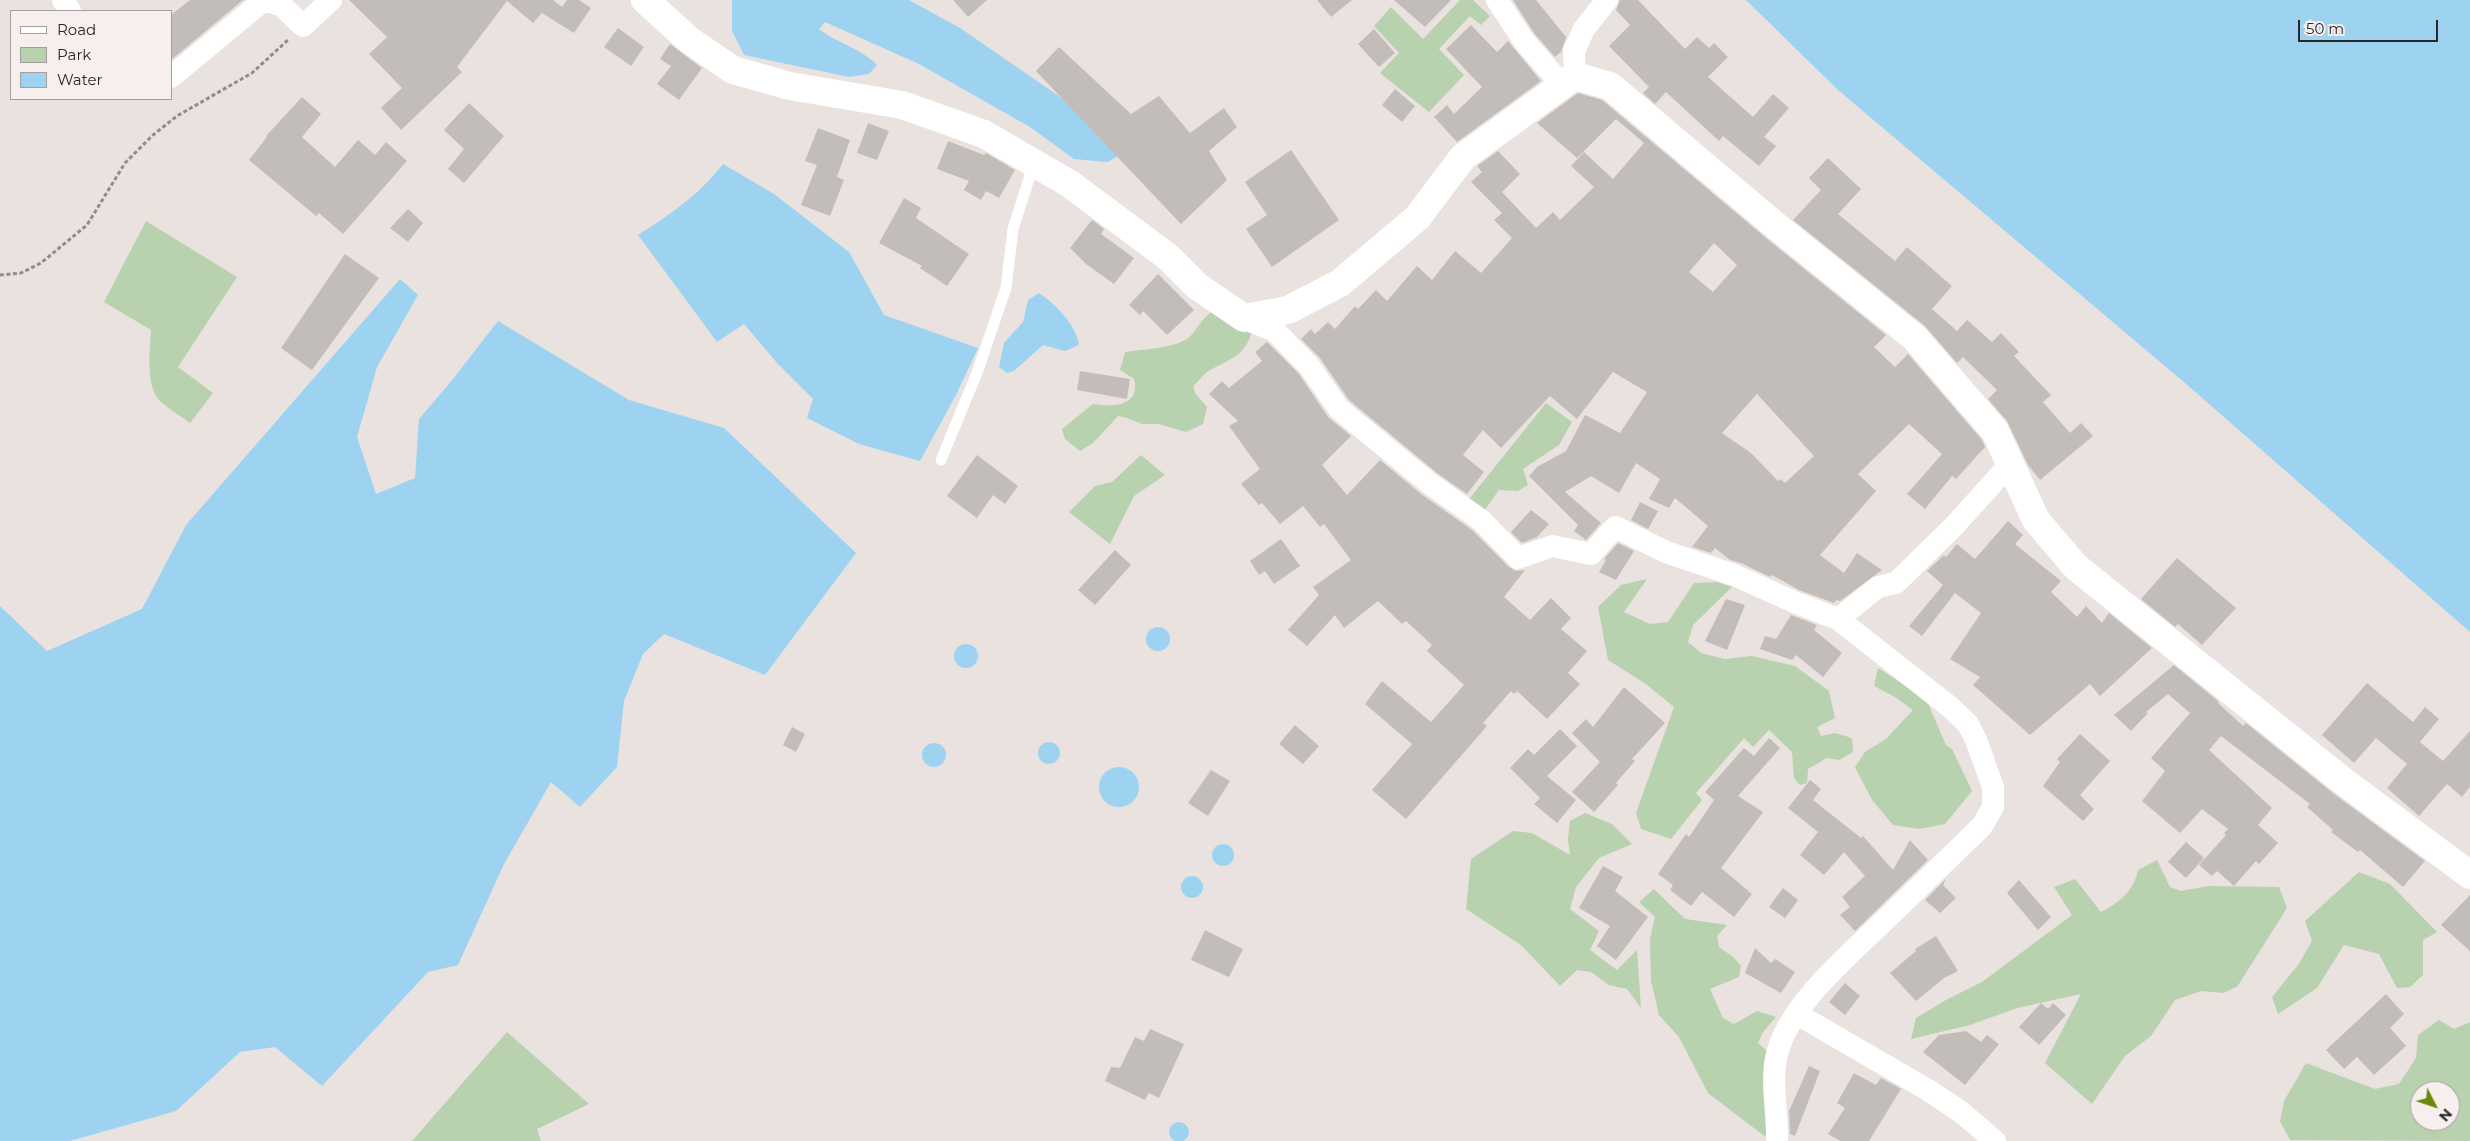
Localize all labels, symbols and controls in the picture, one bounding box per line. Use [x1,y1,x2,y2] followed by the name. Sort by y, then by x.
[10,10,172,100] legend
[2300,10,2440,42] scale bar
[2306,19,2344,38] text: 50 m
[57,20,96,39] text: Road
[57,45,91,64] text: Park
[57,70,103,89] text: Water
[2410,1081,2460,1131] north arrow
[2435,1105,2456,1125] text: N

